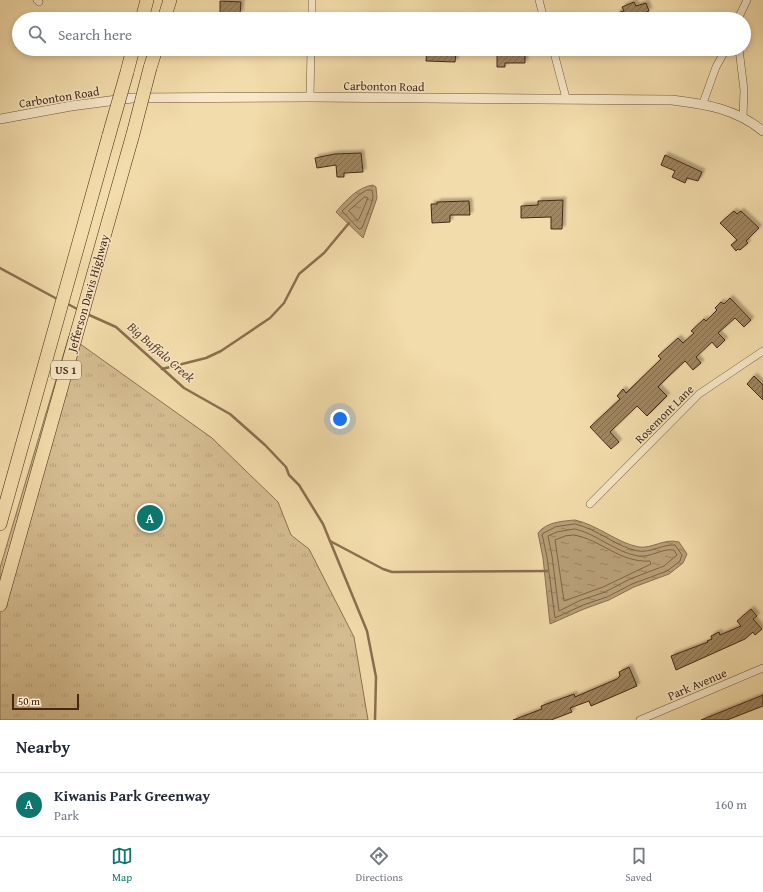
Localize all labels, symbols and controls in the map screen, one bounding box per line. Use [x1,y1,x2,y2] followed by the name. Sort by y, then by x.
[12,12,751,56] search box
[26,23,48,45] icon: search
[58,24,132,45] text: Search here
[343,77,425,95] street label: Carbonton Road
[18,82,101,112] street label: Carbonton Road
[63,232,113,356] street label: Jefferson Davis Highway
[122,317,199,387] water label: Big Buffalo Creek
[51,361,81,379] road number: US 1
[631,381,697,447] street label: Rosemont Lane
[330,409,350,429] your location
[137,503,163,533] pin: A
[665,664,730,704] street label: Park Avenue
[12,692,79,711] scale bar
[18,693,40,709] text: 50 m
[16,734,70,759] text: Nearby
[54,785,210,806] text: Kiwanis Park Greenway
[25,795,33,814] text: A
[715,795,747,814] text: 160 m
[54,806,79,825] text: Park
[111,845,133,885] tab: Map
[356,845,403,885] tab: Directions
[625,845,652,885] tab: Saved

